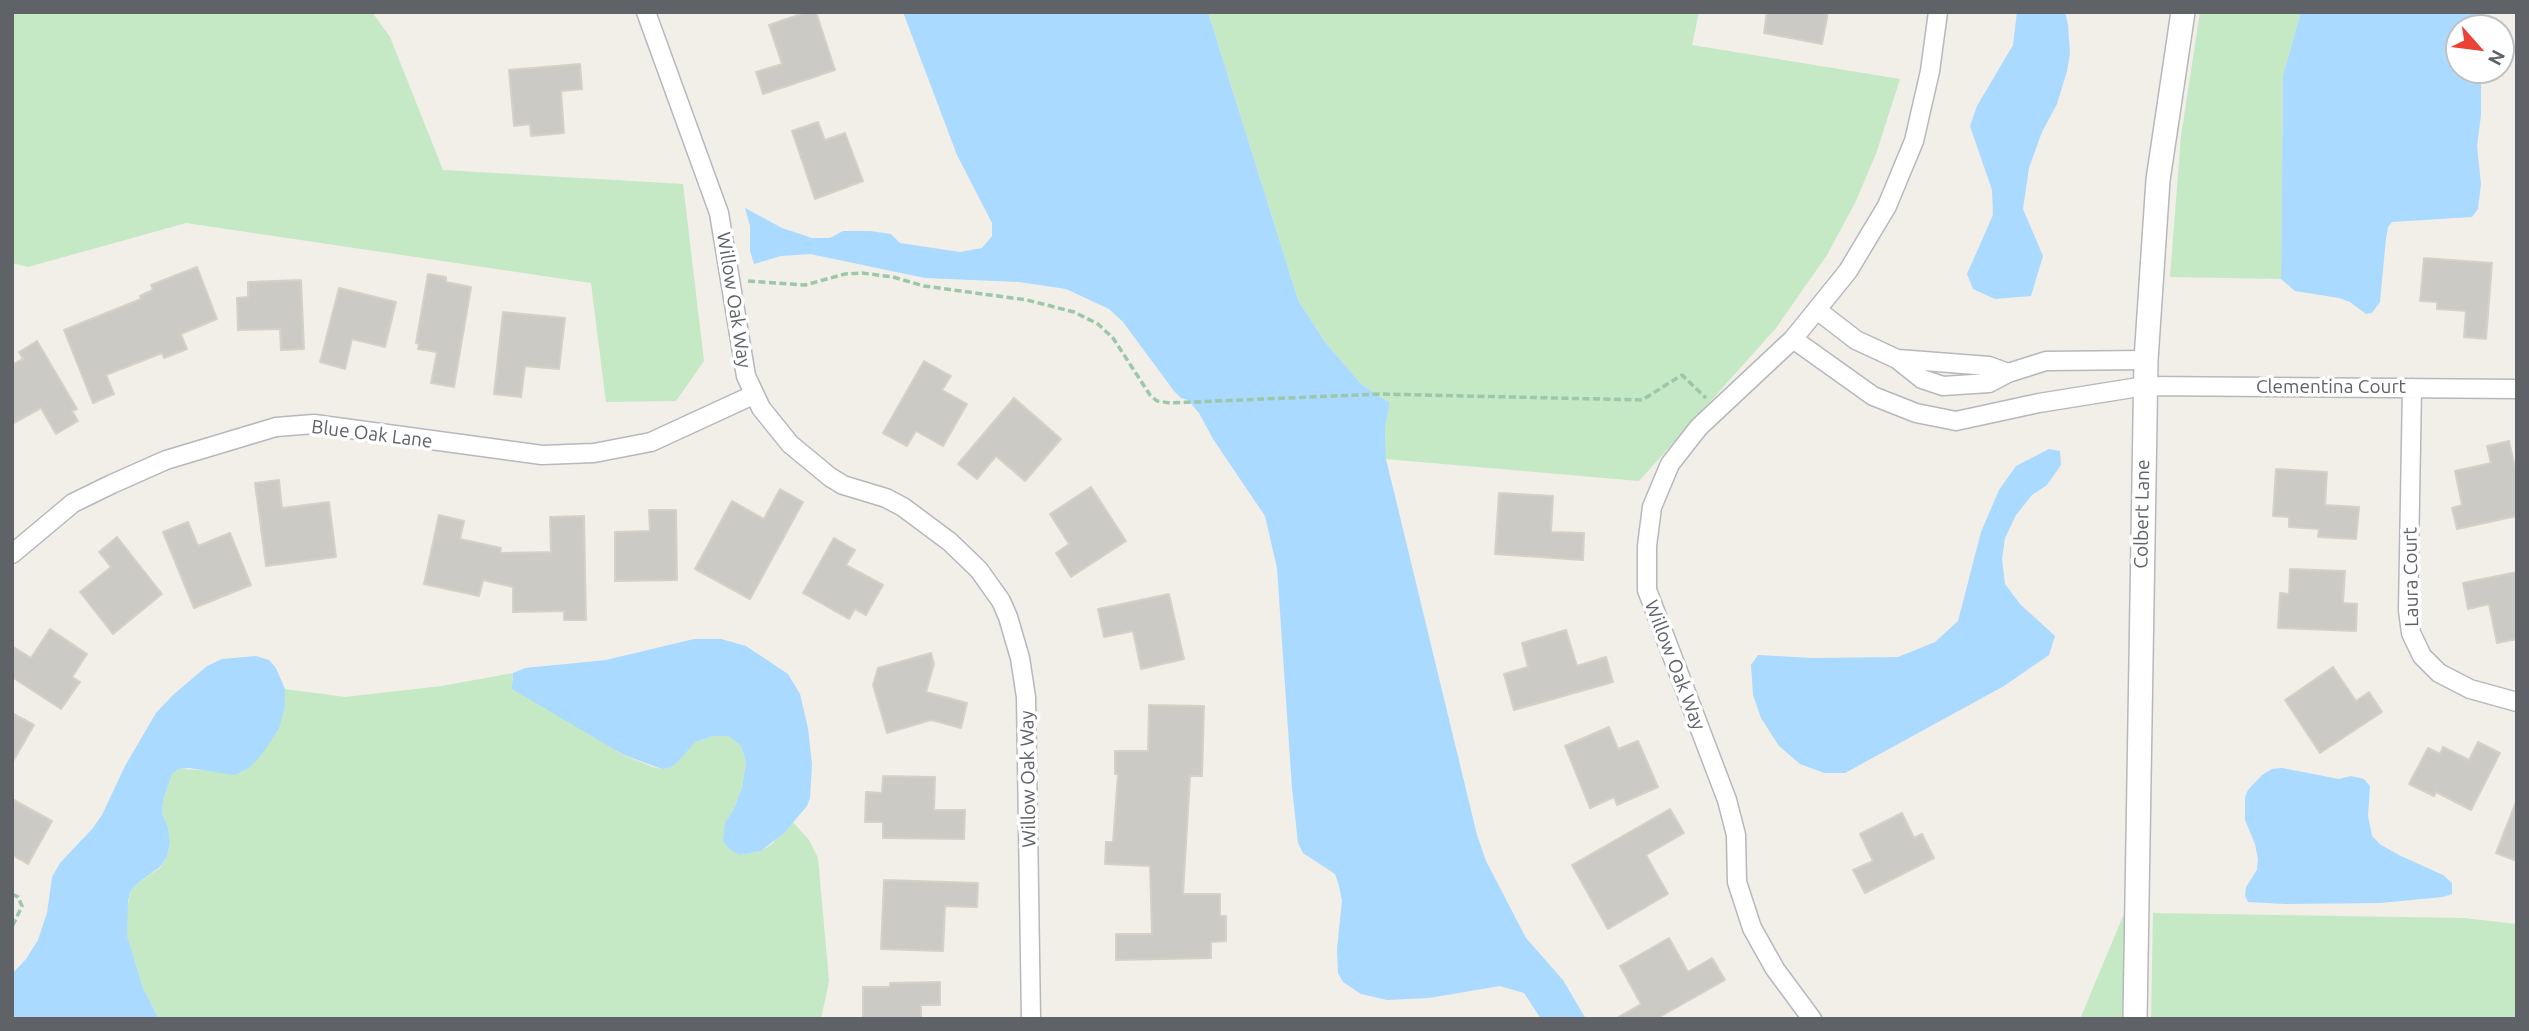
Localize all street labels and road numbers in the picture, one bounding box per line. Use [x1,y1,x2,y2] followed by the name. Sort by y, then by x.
[712,230,756,370] street label: Willow Oak Way
[2256,376,2406,398] street label: Clementina Court
[310,415,434,453] street label: Blue Oak Lane
[2130,459,2154,569] street label: Colbert Lane
[2399,527,2423,627] street label: Laura Court
[1640,597,1710,733] street label: Willow Oak Way
[1015,710,1041,848] street label: Willow Oak Way

